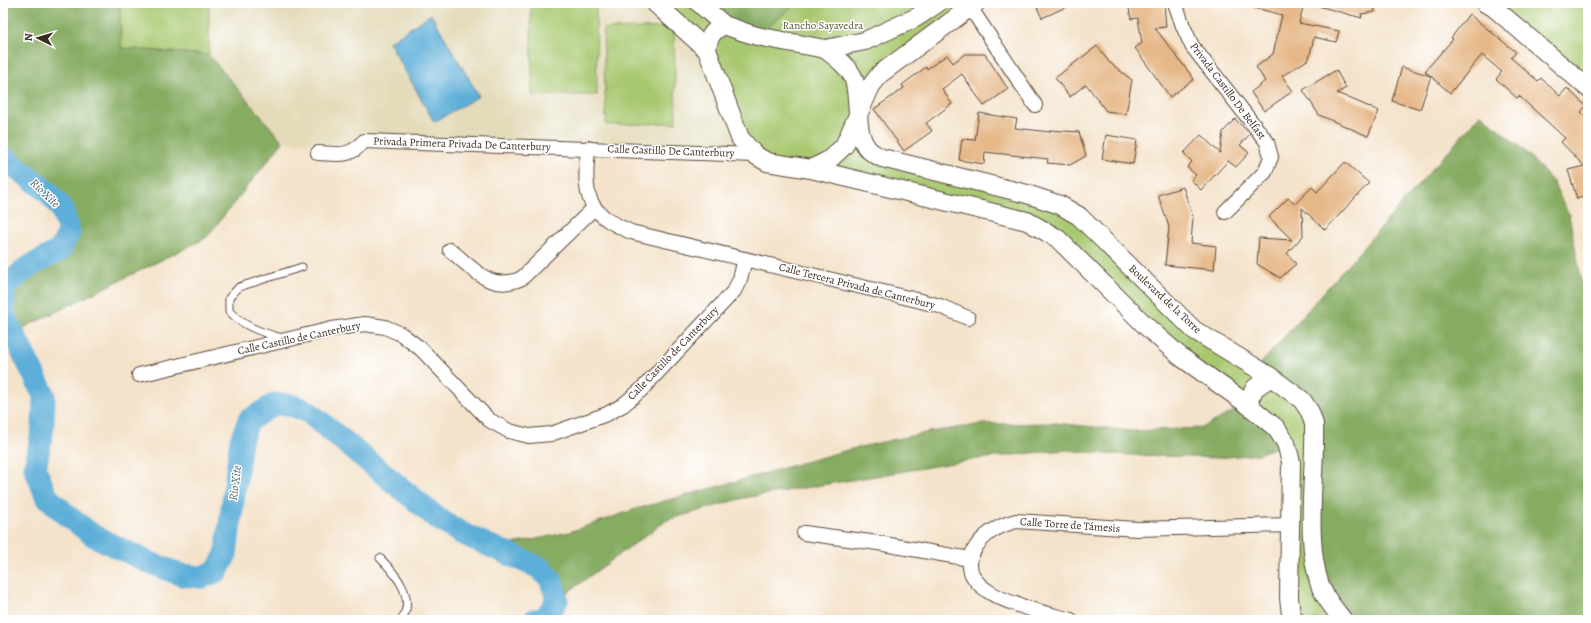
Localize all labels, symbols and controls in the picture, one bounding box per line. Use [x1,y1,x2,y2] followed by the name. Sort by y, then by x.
[18,18,58,58] north arrow
[783,18,864,33] park label: Rancho Sayavedra
[21,33,36,42] text: N
[1186,39,1270,143] street label: Privada Castillo De Belfast
[373,133,551,155] street label: Privada Primera Privada De Canterbury
[607,141,735,161] street label: Calle Castillo De Canterbury
[27,175,64,211] water label: Rio Xite
[777,259,937,313] street label: Calle Tercera Privada de Canterbury
[1125,261,1205,337] street label: Boulevard de la Torre
[624,303,722,403] street label: Calle Castillo de Canterbury
[236,318,362,358] street label: Calle Castillo de Canterbury
[225,464,245,501] water label: Rio Xite
[1019,514,1121,536] street label: Calle Torre de Támesis

